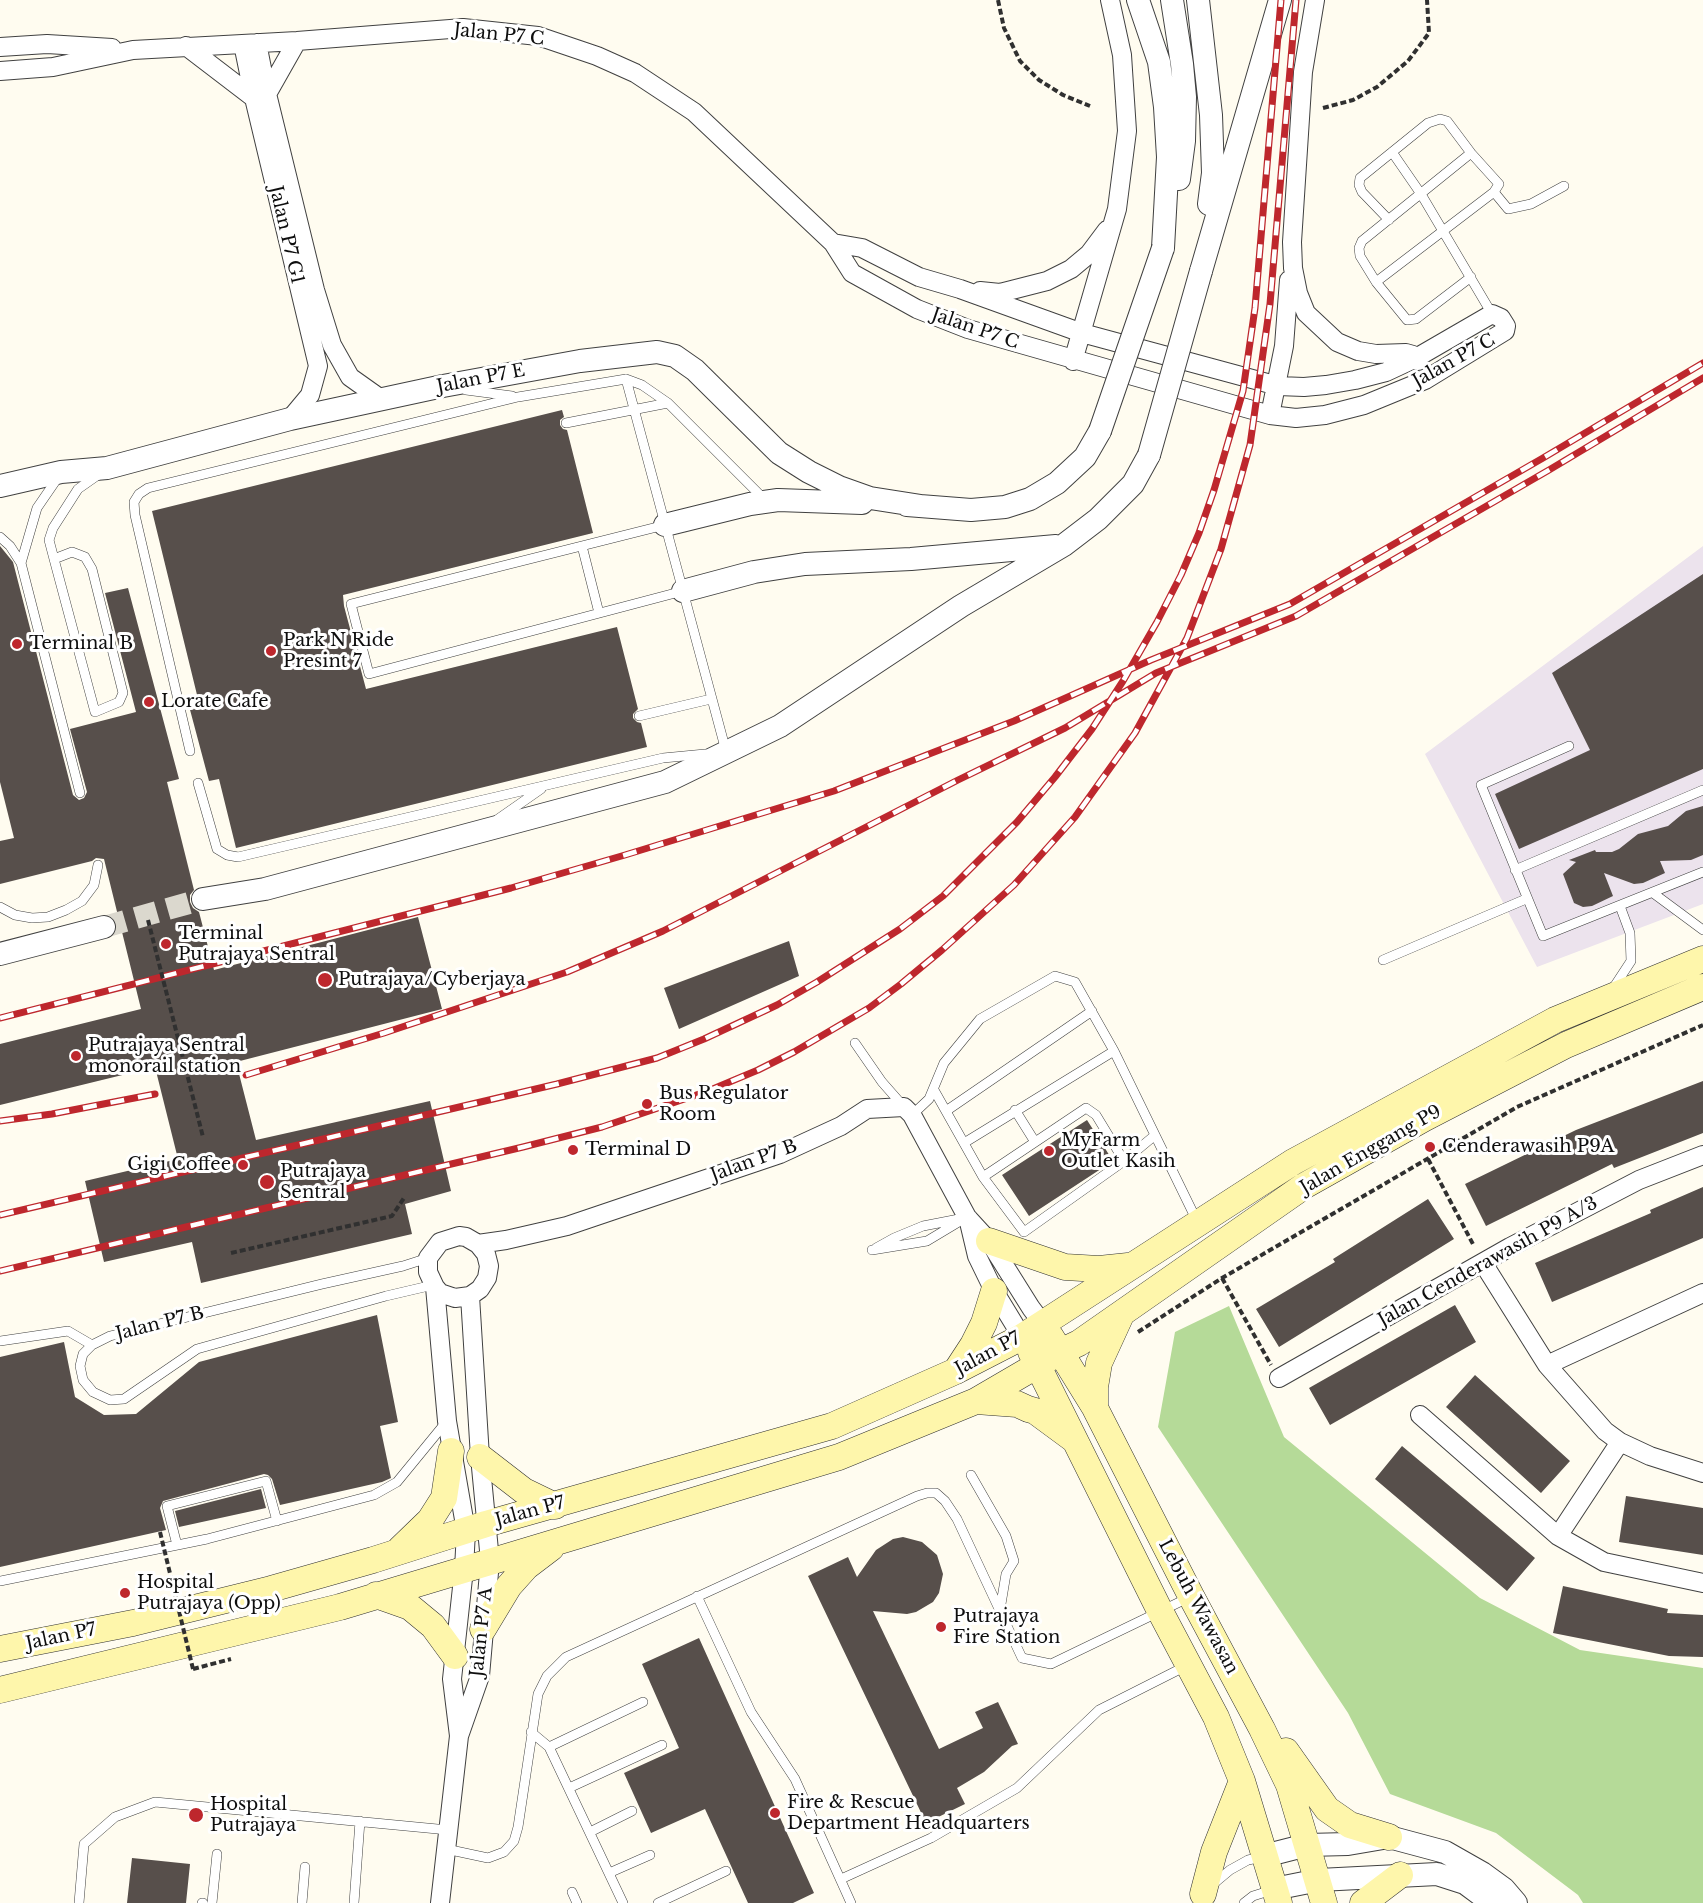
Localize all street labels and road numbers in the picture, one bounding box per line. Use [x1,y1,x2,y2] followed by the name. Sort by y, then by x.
[453,20,545,50] street label: Jalan P7 C
[264,184,308,286] street label: Jalan P7 G1
[929,304,1021,354] street label: Jalan P7 C
[1409,330,1499,392] street label: Jalan P7 C
[435,360,527,398] street label: Jalan P7 E
[1297,1101,1445,1199] street label: Jalan Enggang P9
[708,1135,800,1187] street label: Jalan P7 B
[1375,1193,1601,1331] street label: Jalan Cenderawasih P9 A/3
[114,1303,206,1345] street label: Jalan P7 B
[951,1328,1025,1380] street label: Jalan P7
[493,1492,567,1532] street label: Jalan P7
[1153,1536,1243,1678] street label: Lebuh Wawasan
[467,1586,497,1678] street label: Jalan P7 A
[24,1619,98,1655] street label: Jalan P7

